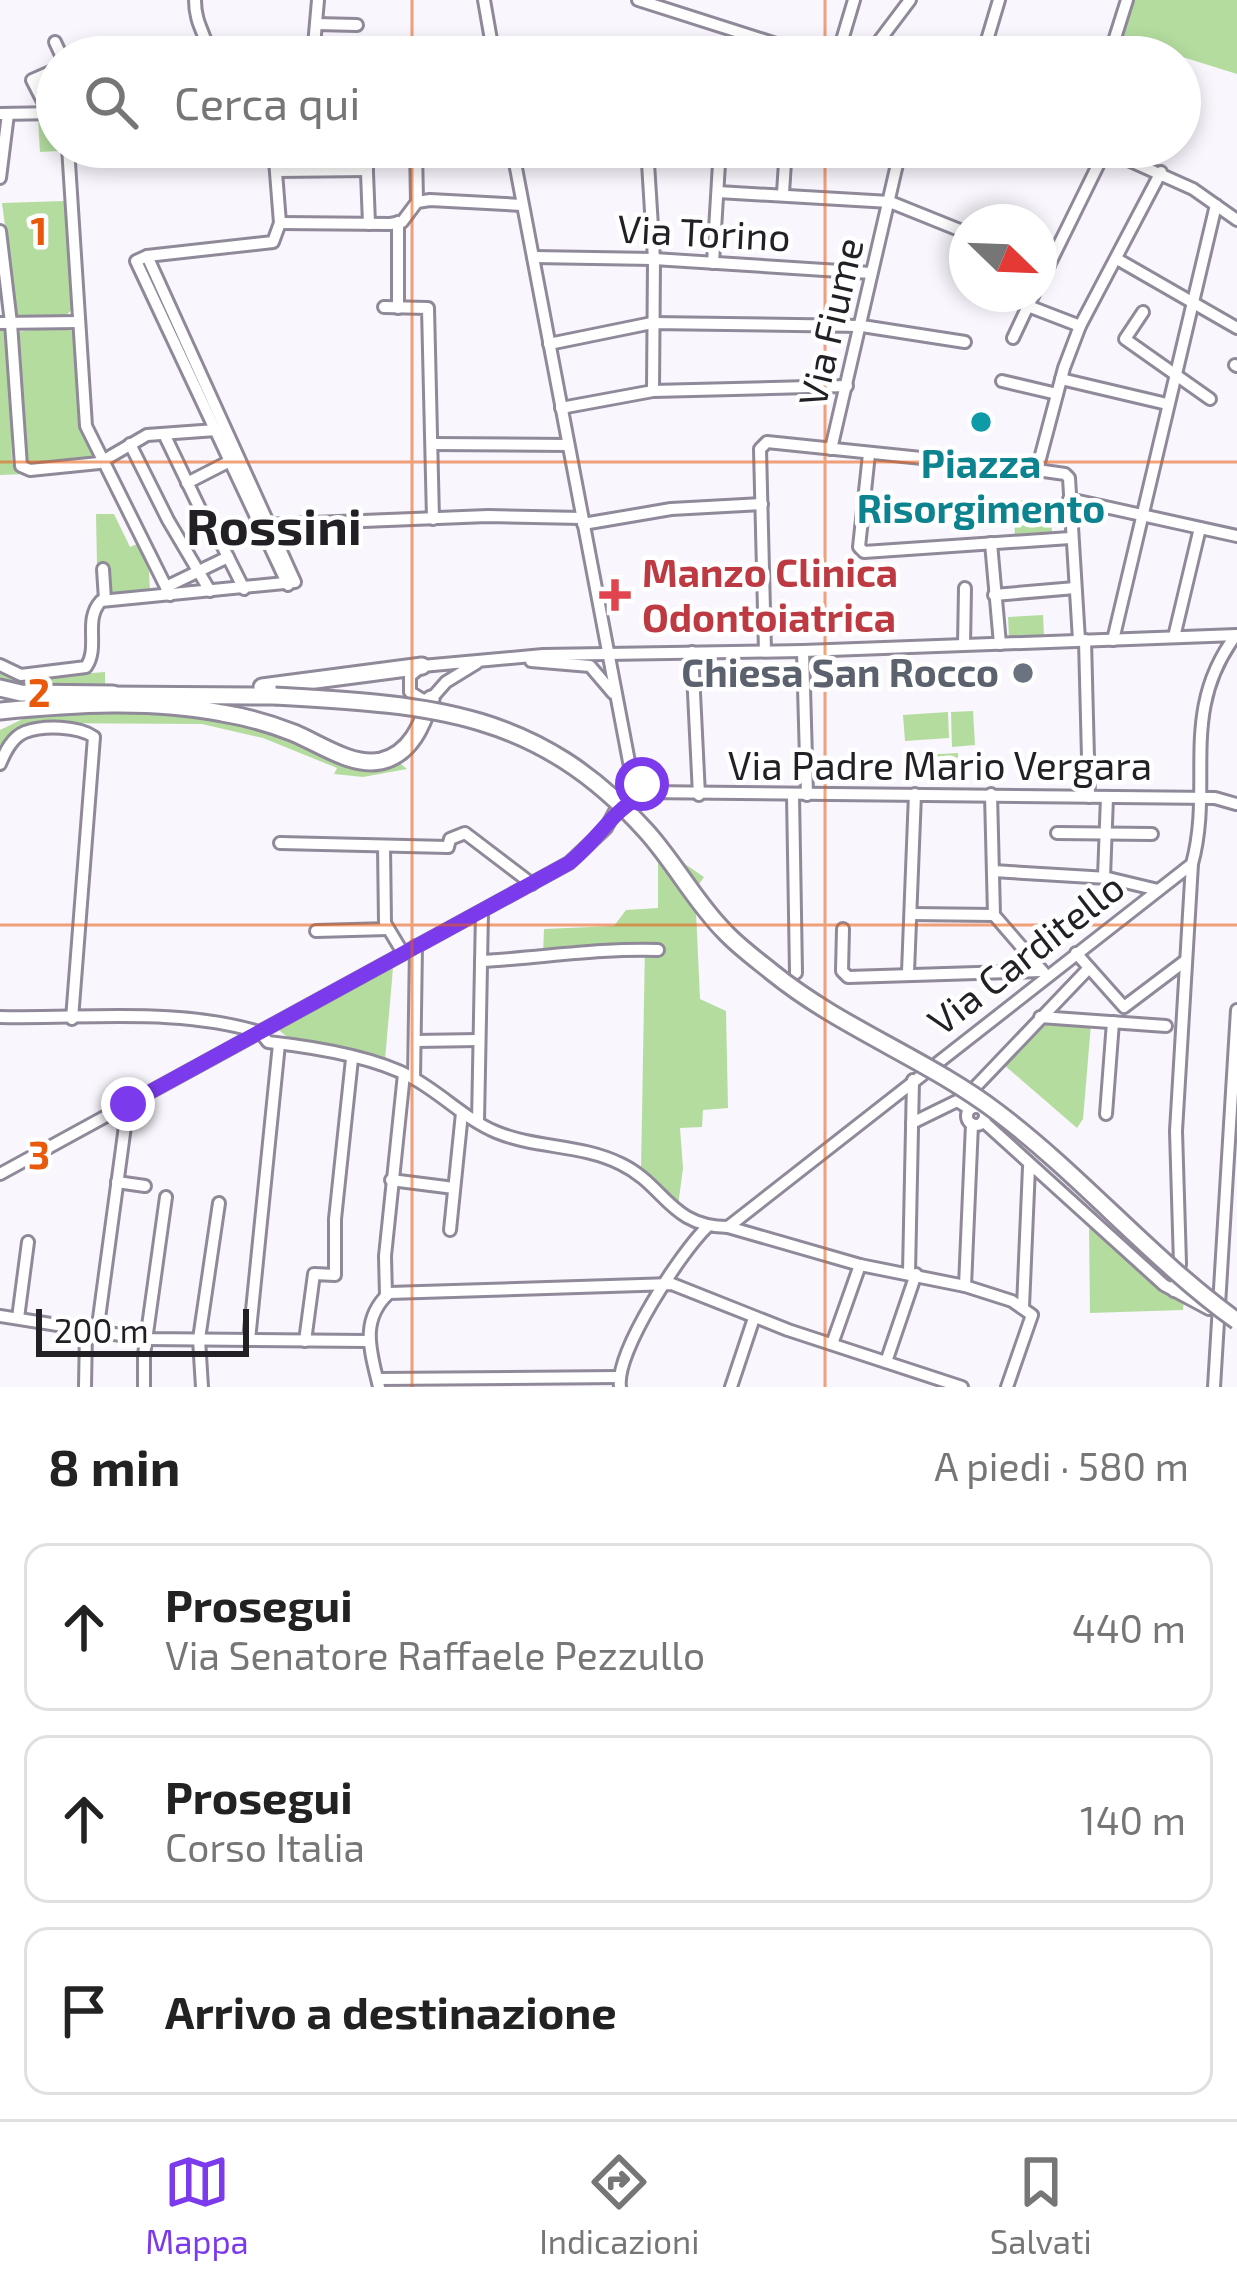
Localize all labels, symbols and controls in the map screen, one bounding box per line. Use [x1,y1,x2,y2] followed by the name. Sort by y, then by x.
[36,36,1201,168] search box
[78,69,144,135] icon: search
[174,75,360,129] text: Cerca qui
[616,204,792,260] street label: Via Torino
[949,204,1057,312] north arrow
[31,206,47,253] text: 1
[787,233,872,411] street label: Via Fiume
[968,409,994,435] marker: Piazza Risorgimento
[857,439,1105,531] place label: Piazza Risorgimento
[186,494,362,555] district label: Rossini
[642,548,898,640] place label: Manzo Clinica Odontoiatrica
[599,579,631,611] marker: Manzo Clinica Odontoiatrica
[681,648,999,695] place label: Chiesa San Rocco
[1010,660,1036,686] marker: Chiesa San Rocco
[28,668,50,715] text: 2
[728,741,1152,788] street label: Via Padre Mario Vergara
[615,757,669,811] route start
[918,862,1132,1044] street label: Via Carditello
[101,1077,155,1131] route end
[28,1130,50,1177] text: 3
[36,1303,249,1356] scale bar
[54,1310,149,1350] text: 200 m
[48,1435,180,1496] text: 8 min
[934,1442,1189,1489] text: A piedi · 580 m
[165,1577,353,1631] text: Prosegui
[51,1594,117,1660] icon: ahead
[1072,1604,1186,1651] text: 440 m
[165,1631,705,1678] text: Via Senatore Raffaele Pezzullo
[165,1769,353,1823] text: Prosegui
[51,1786,117,1852] icon: ahead
[1080,1796,1186,1843] text: 140 m
[165,1823,365,1870] text: Corso Italia
[51,1978,117,2044] icon: arrive
[165,1984,617,2038] text: Arrivo a destinazione
[145,2149,249,2261] tab: Mappa
[539,2149,699,2261] tab: Indicazioni
[990,2149,1092,2261] tab: Salvati

